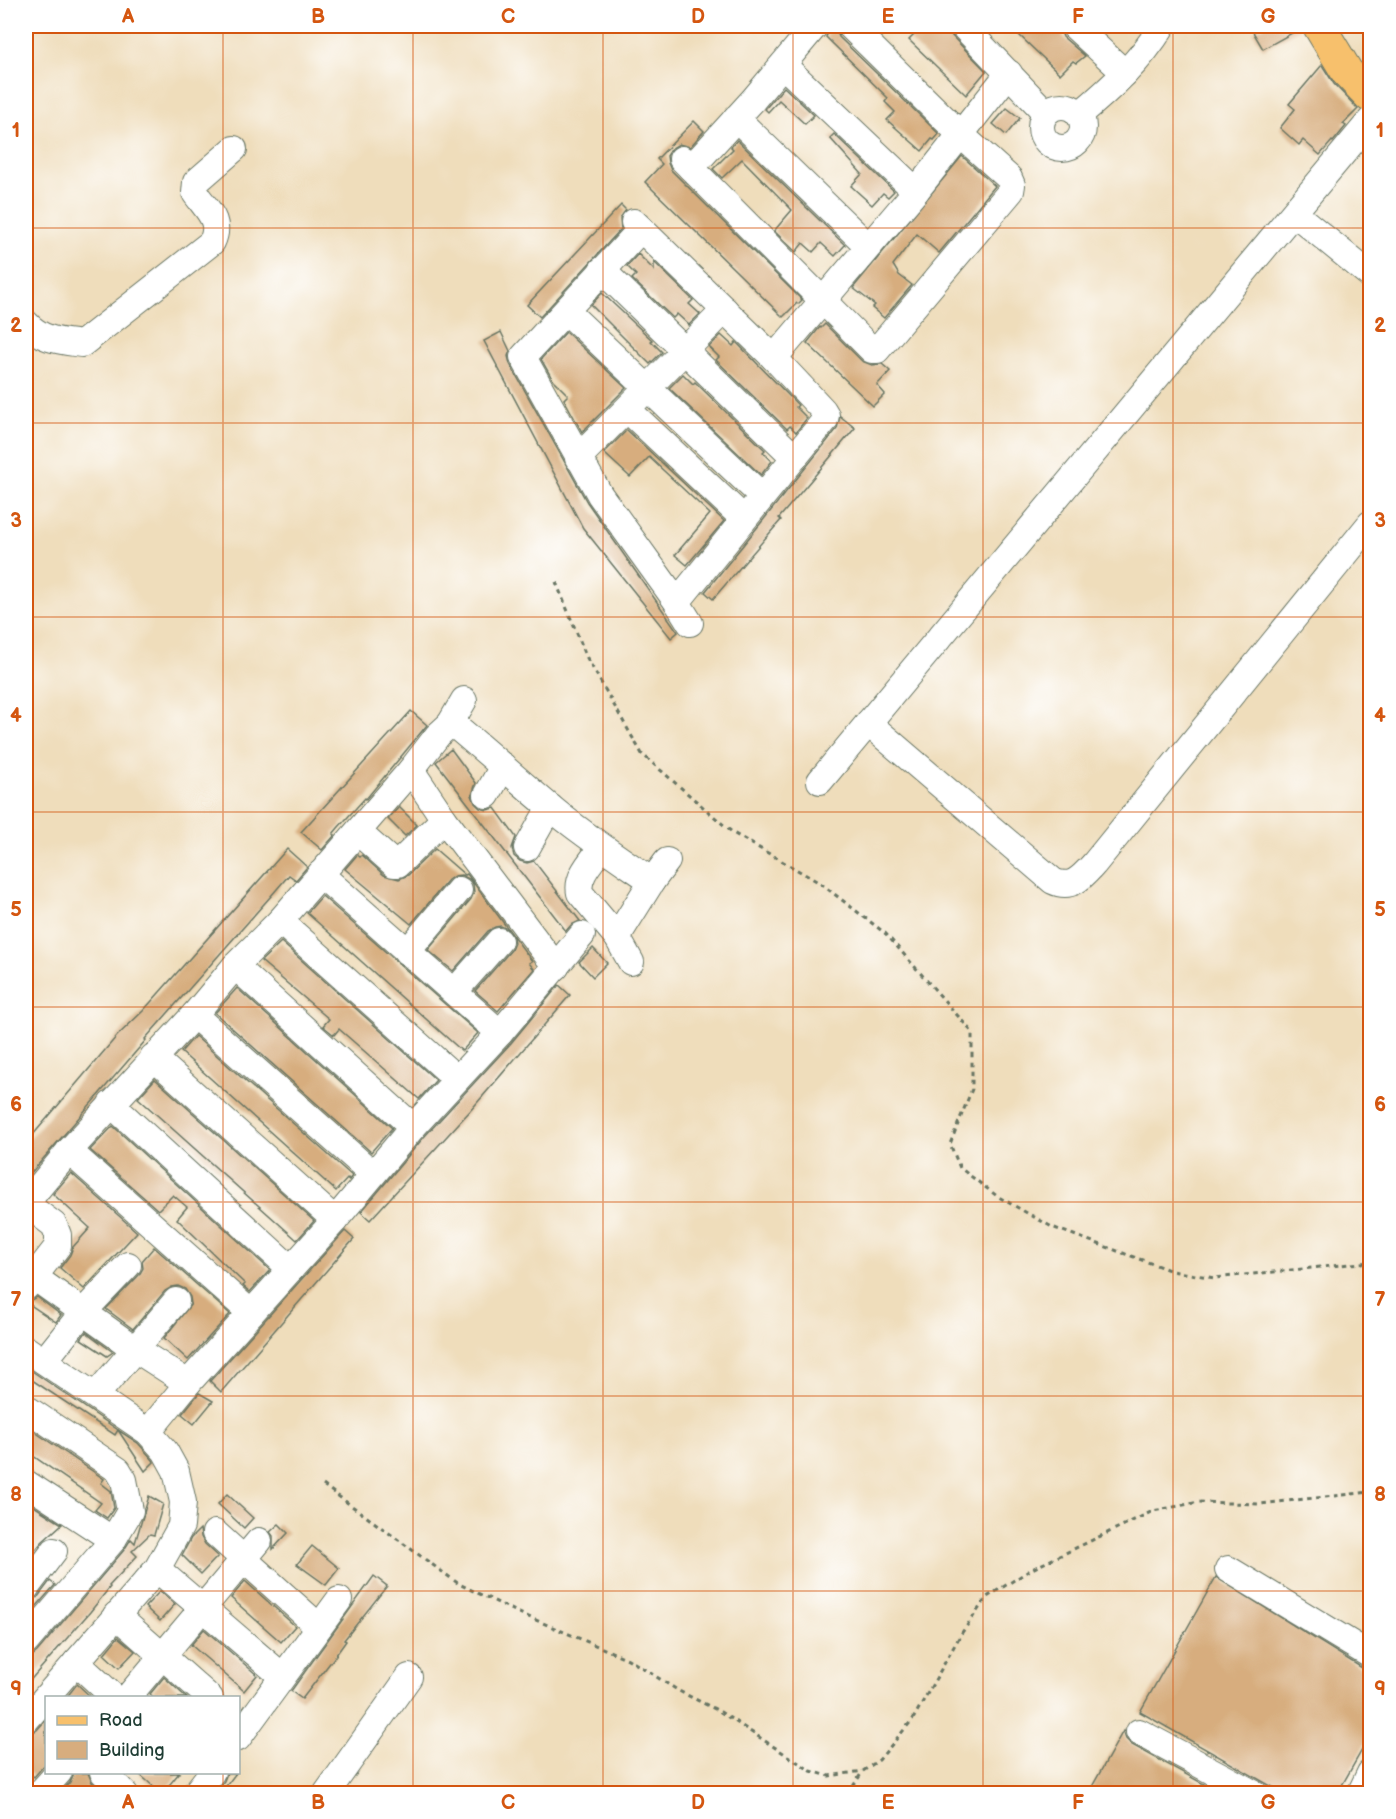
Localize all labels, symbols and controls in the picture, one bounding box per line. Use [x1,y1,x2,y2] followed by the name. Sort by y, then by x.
[121,5,135,29] text: A
[311,5,325,29] text: B
[501,5,515,29] text: C
[691,5,705,29] text: D
[882,5,895,29] text: E
[1072,5,1084,29] text: F
[1261,5,1276,29] text: G
[12,119,20,143] text: 1
[1376,119,1384,143] text: 1
[10,314,22,338] text: 2
[1374,314,1386,338] text: 2
[10,509,22,533] text: 3
[1374,509,1386,533] text: 3
[10,704,22,728] text: 4
[1374,704,1386,728] text: 4
[10,898,22,922] text: 5
[1374,898,1386,922] text: 5
[10,1093,22,1117] text: 6
[1374,1093,1386,1117] text: 6
[10,1288,22,1312] text: 7
[1374,1288,1386,1312] text: 7
[10,1483,22,1507] text: 8
[1374,1483,1386,1507] text: 8
[10,1677,22,1701] text: 9
[1374,1677,1386,1701] text: 9
[45,1696,240,1774] legend
[99,1710,143,1731] text: Road
[99,1740,165,1761] text: Building
[121,1791,135,1815] text: A
[311,1791,325,1815] text: B
[501,1791,515,1815] text: C
[691,1791,705,1815] text: D
[882,1791,895,1815] text: E
[1072,1791,1084,1815] text: F
[1261,1791,1276,1815] text: G

